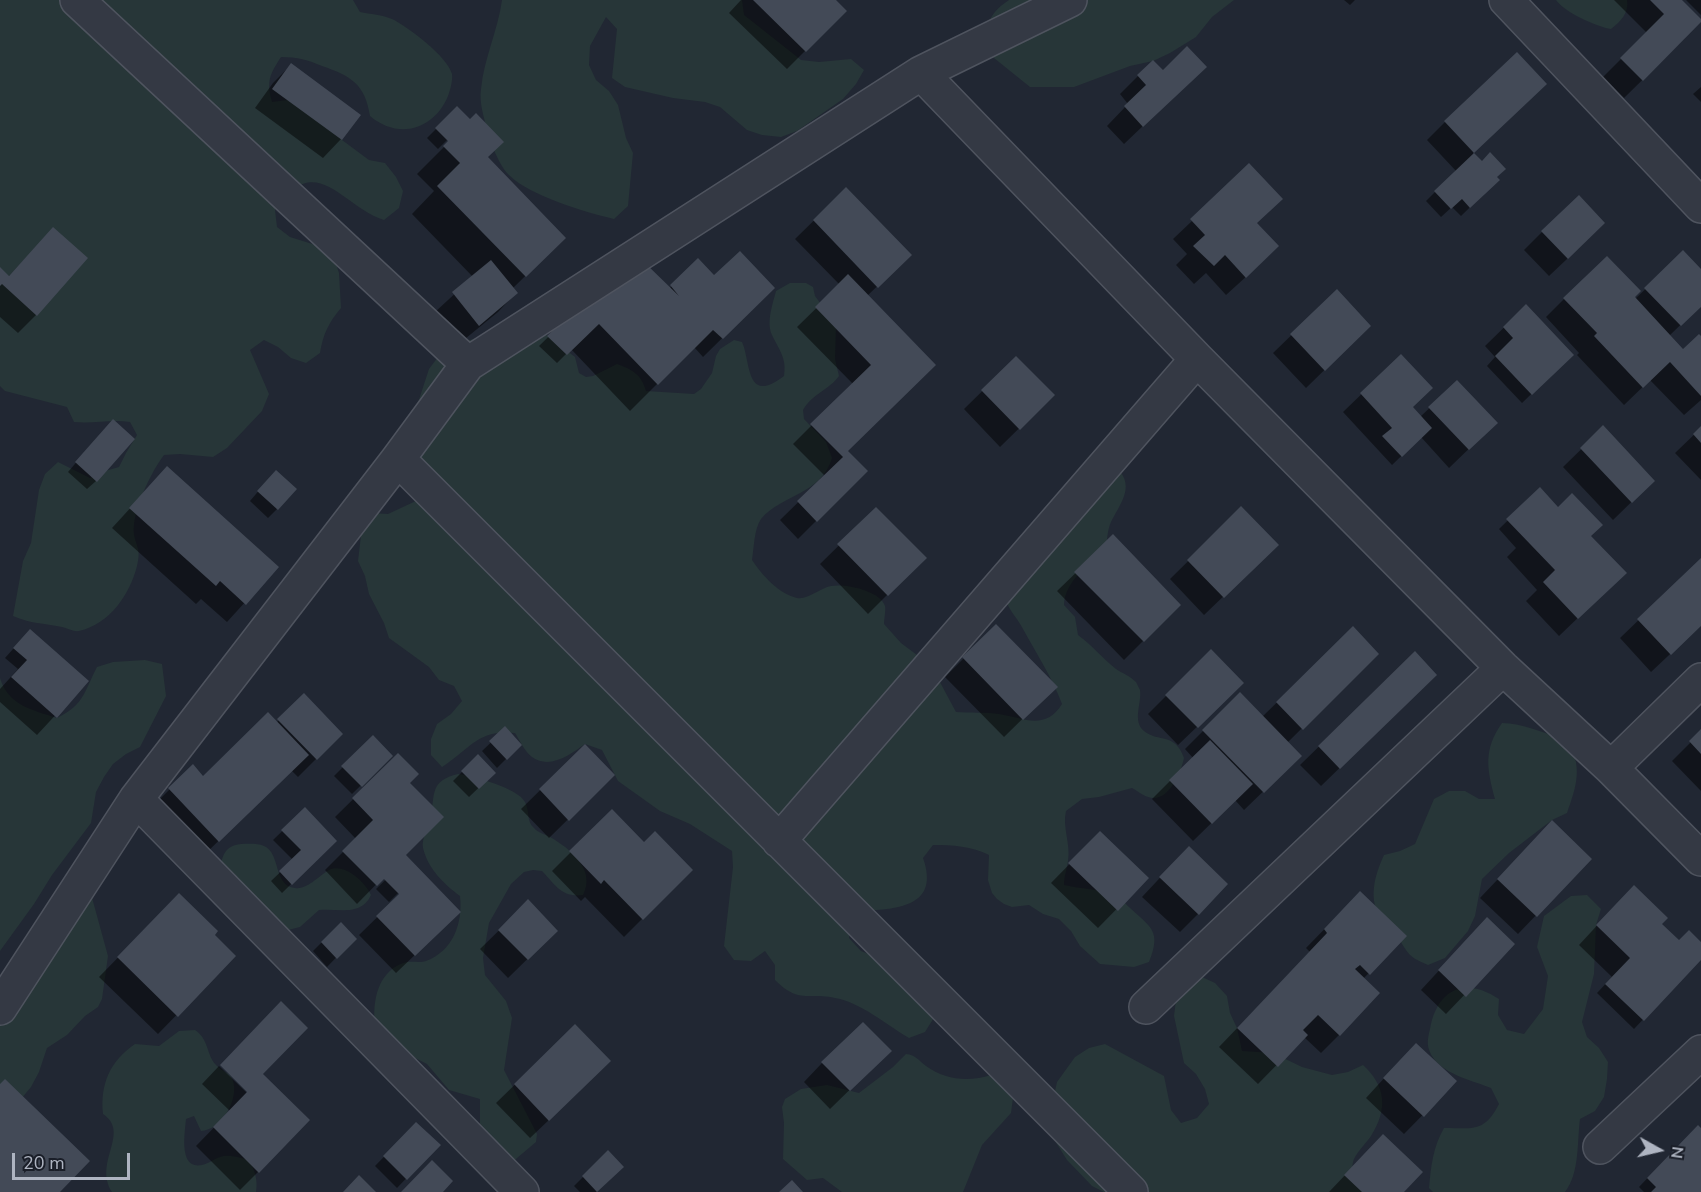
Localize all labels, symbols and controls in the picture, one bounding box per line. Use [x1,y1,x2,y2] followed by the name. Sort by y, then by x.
[1629,1120,1689,1180] north arrow
[15,1141,134,1179] scale bar
[1665,1145,1689,1160] text: N
[23,1151,65,1175] text: 20 m

